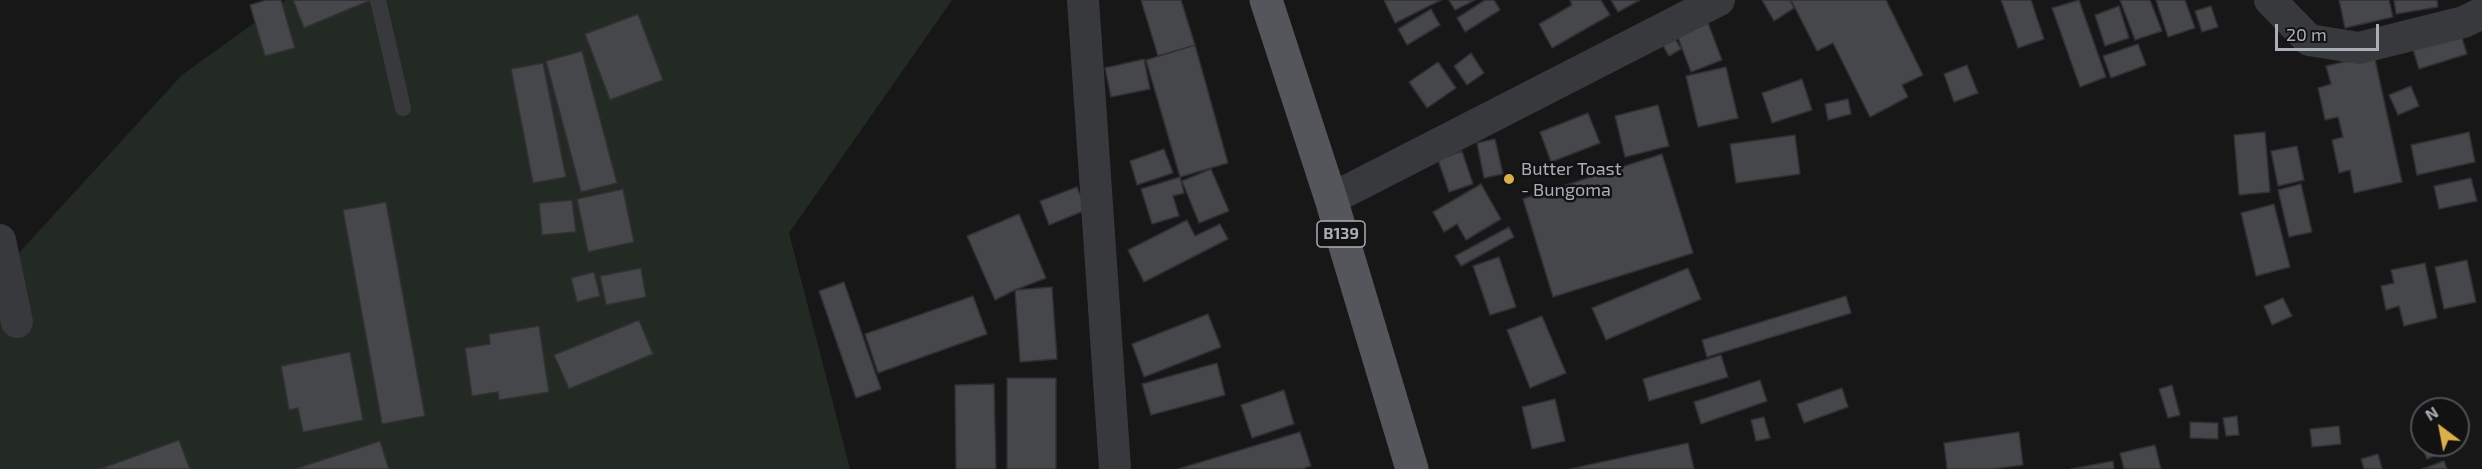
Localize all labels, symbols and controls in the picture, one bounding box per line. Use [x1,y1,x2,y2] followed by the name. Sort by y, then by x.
[2278,12,2382,50] scale bar
[2286,23,2327,45] text: 20 m
[1521,158,1622,201] place label: Butter Toast - Bungoma
[1502,172,1516,186] marker: Butter Toast - Bungoma
[1317,221,1365,247] road number: B139
[2410,397,2470,457] north arrow
[2421,402,2441,424] text: N

